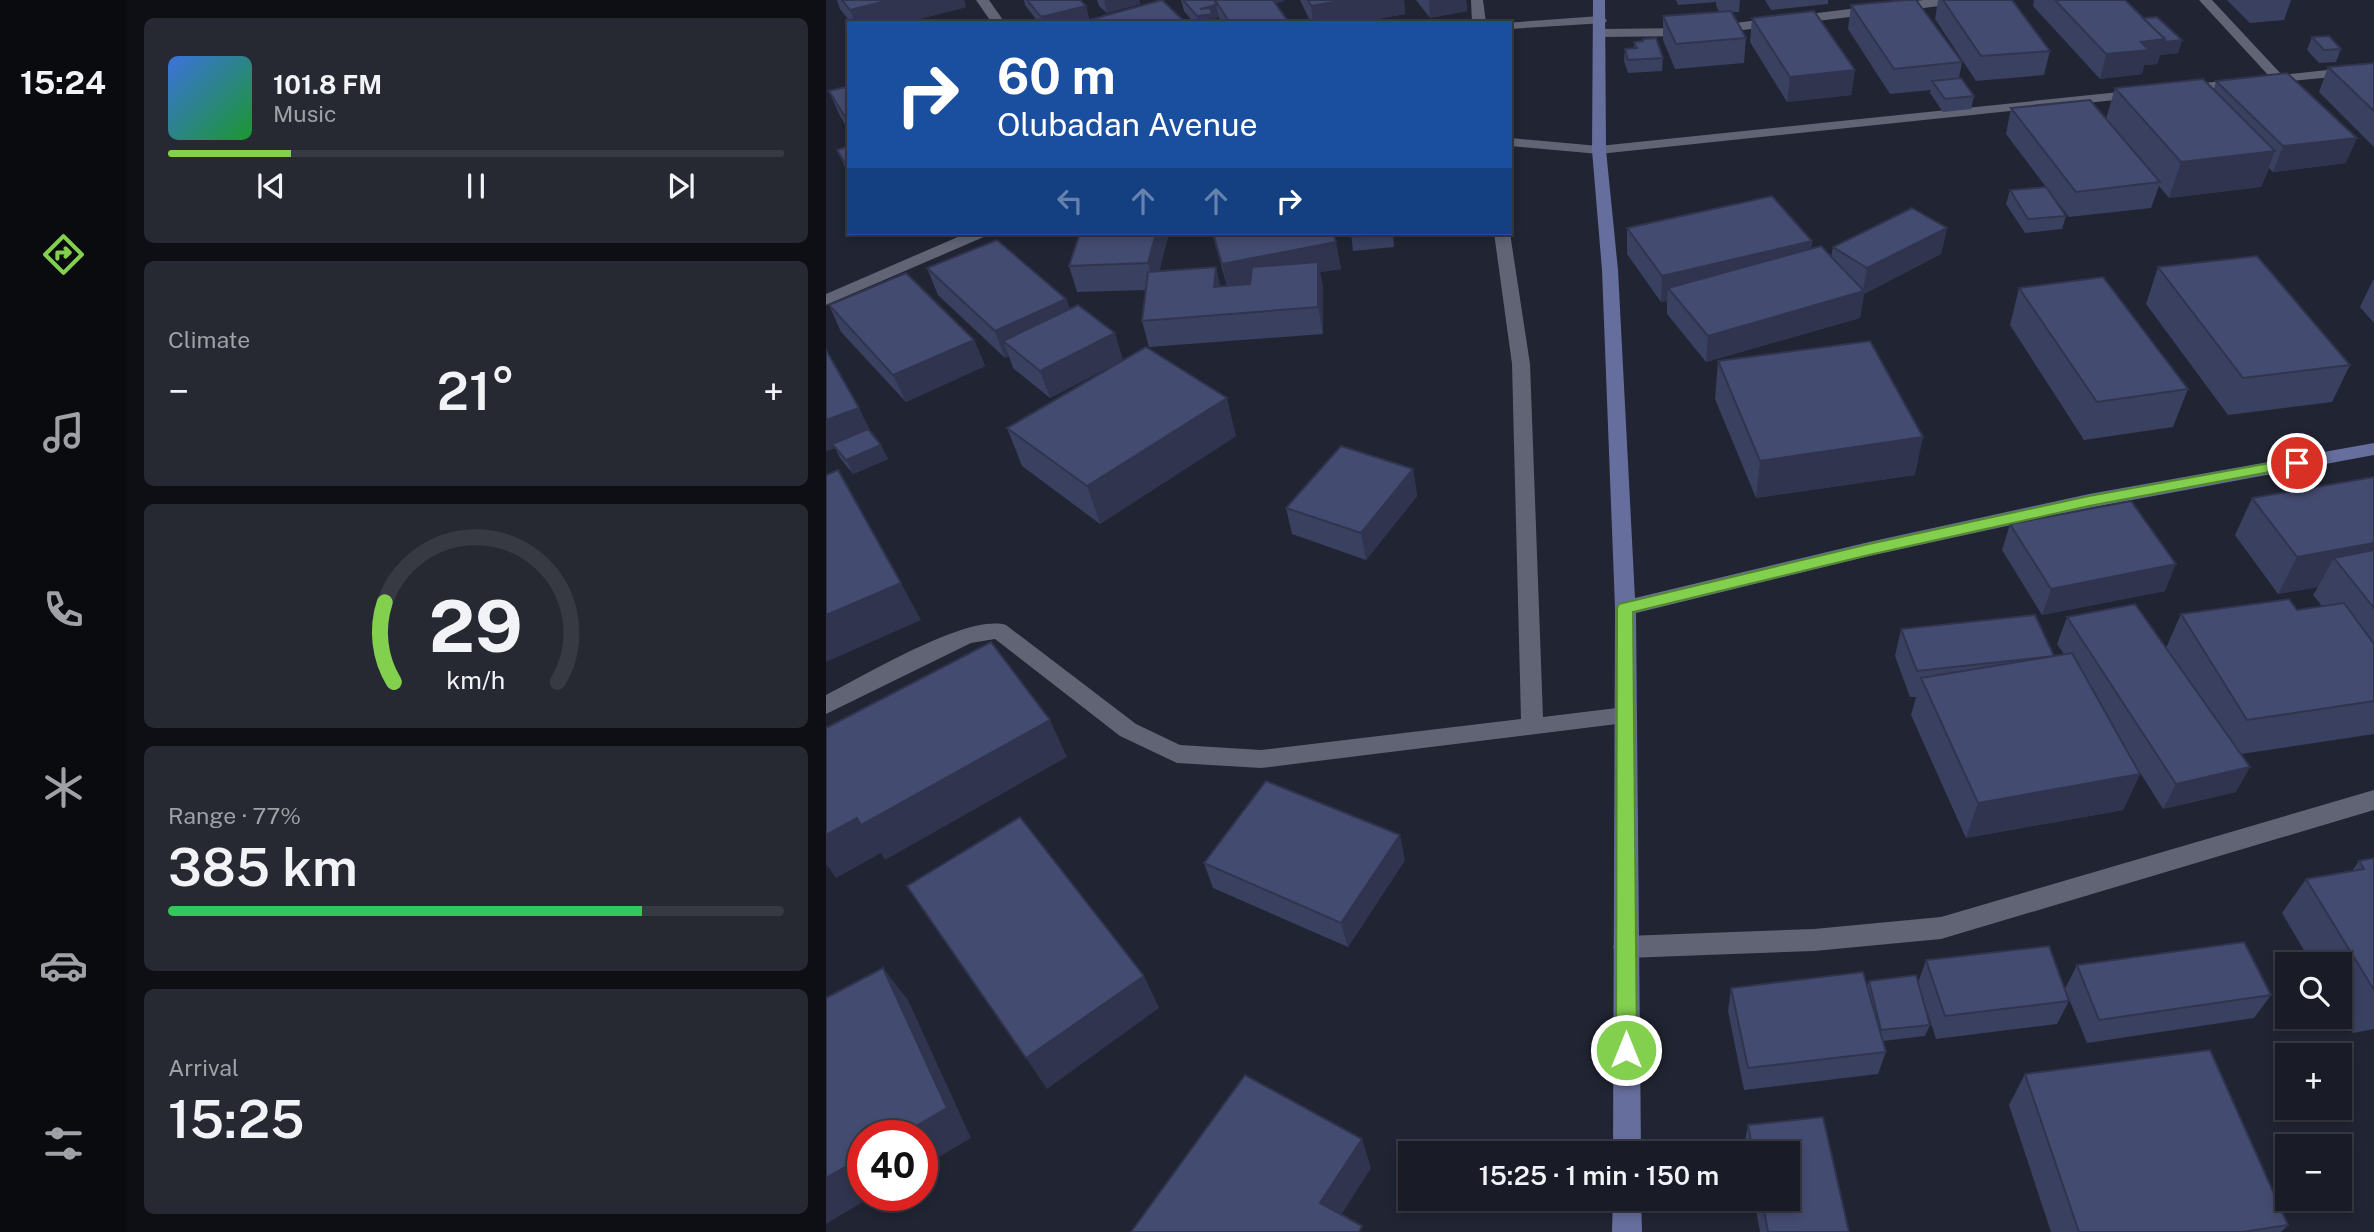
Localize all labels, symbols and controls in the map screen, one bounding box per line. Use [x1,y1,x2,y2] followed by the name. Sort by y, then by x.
[997,47,1116,105] text: 60 m
[882,49,973,140] icon: right
[20,64,106,101] text: 15:24
[273,69,382,100] text: 101.8 FM
[273,100,337,127] text: Music
[997,106,1258,143] text: Olubadan Avenue
[252,167,290,205] icon: previous
[457,167,495,205] icon: pause
[662,167,700,205] icon: next
[1051,182,1089,220] icon: left
[1124,182,1162,220] icon: ahead
[1197,182,1235,220] icon: ahead
[1270,182,1308,220] icon: right
[39,230,88,279] icon: directions
[168,326,250,353] text: Climate
[437,361,515,422] text: 21°
[168,369,189,414] text: −
[763,369,784,414] text: +
[39,408,88,457] icon: music
[2267,433,2327,493] pin
[2278,444,2316,482] icon: arrive
[429,583,523,668] text: 29
[39,585,88,634] icon: phone
[447,665,505,695] text: km/h
[39,763,88,812] icon: climate
[168,802,301,829] text: Range · 77%
[168,837,358,898] text: 385 km
[39,941,88,990] icon: car
[2275,952,2352,1211] map controls
[2275,952,2352,1029] button: search
[1589,1013,1663,1087] position arrow
[2275,1043,2352,1120] button: +
[168,1054,239,1081] text: Arrival
[168,1089,304,1150] text: 15:25
[39,1119,88,1168] icon: filters
[847,1120,938,1211] speed limit sign: 40
[2275,1134,2352,1211] button: −
[1479,1160,1719,1191] text: 15:25 · 1 min · 150 m

